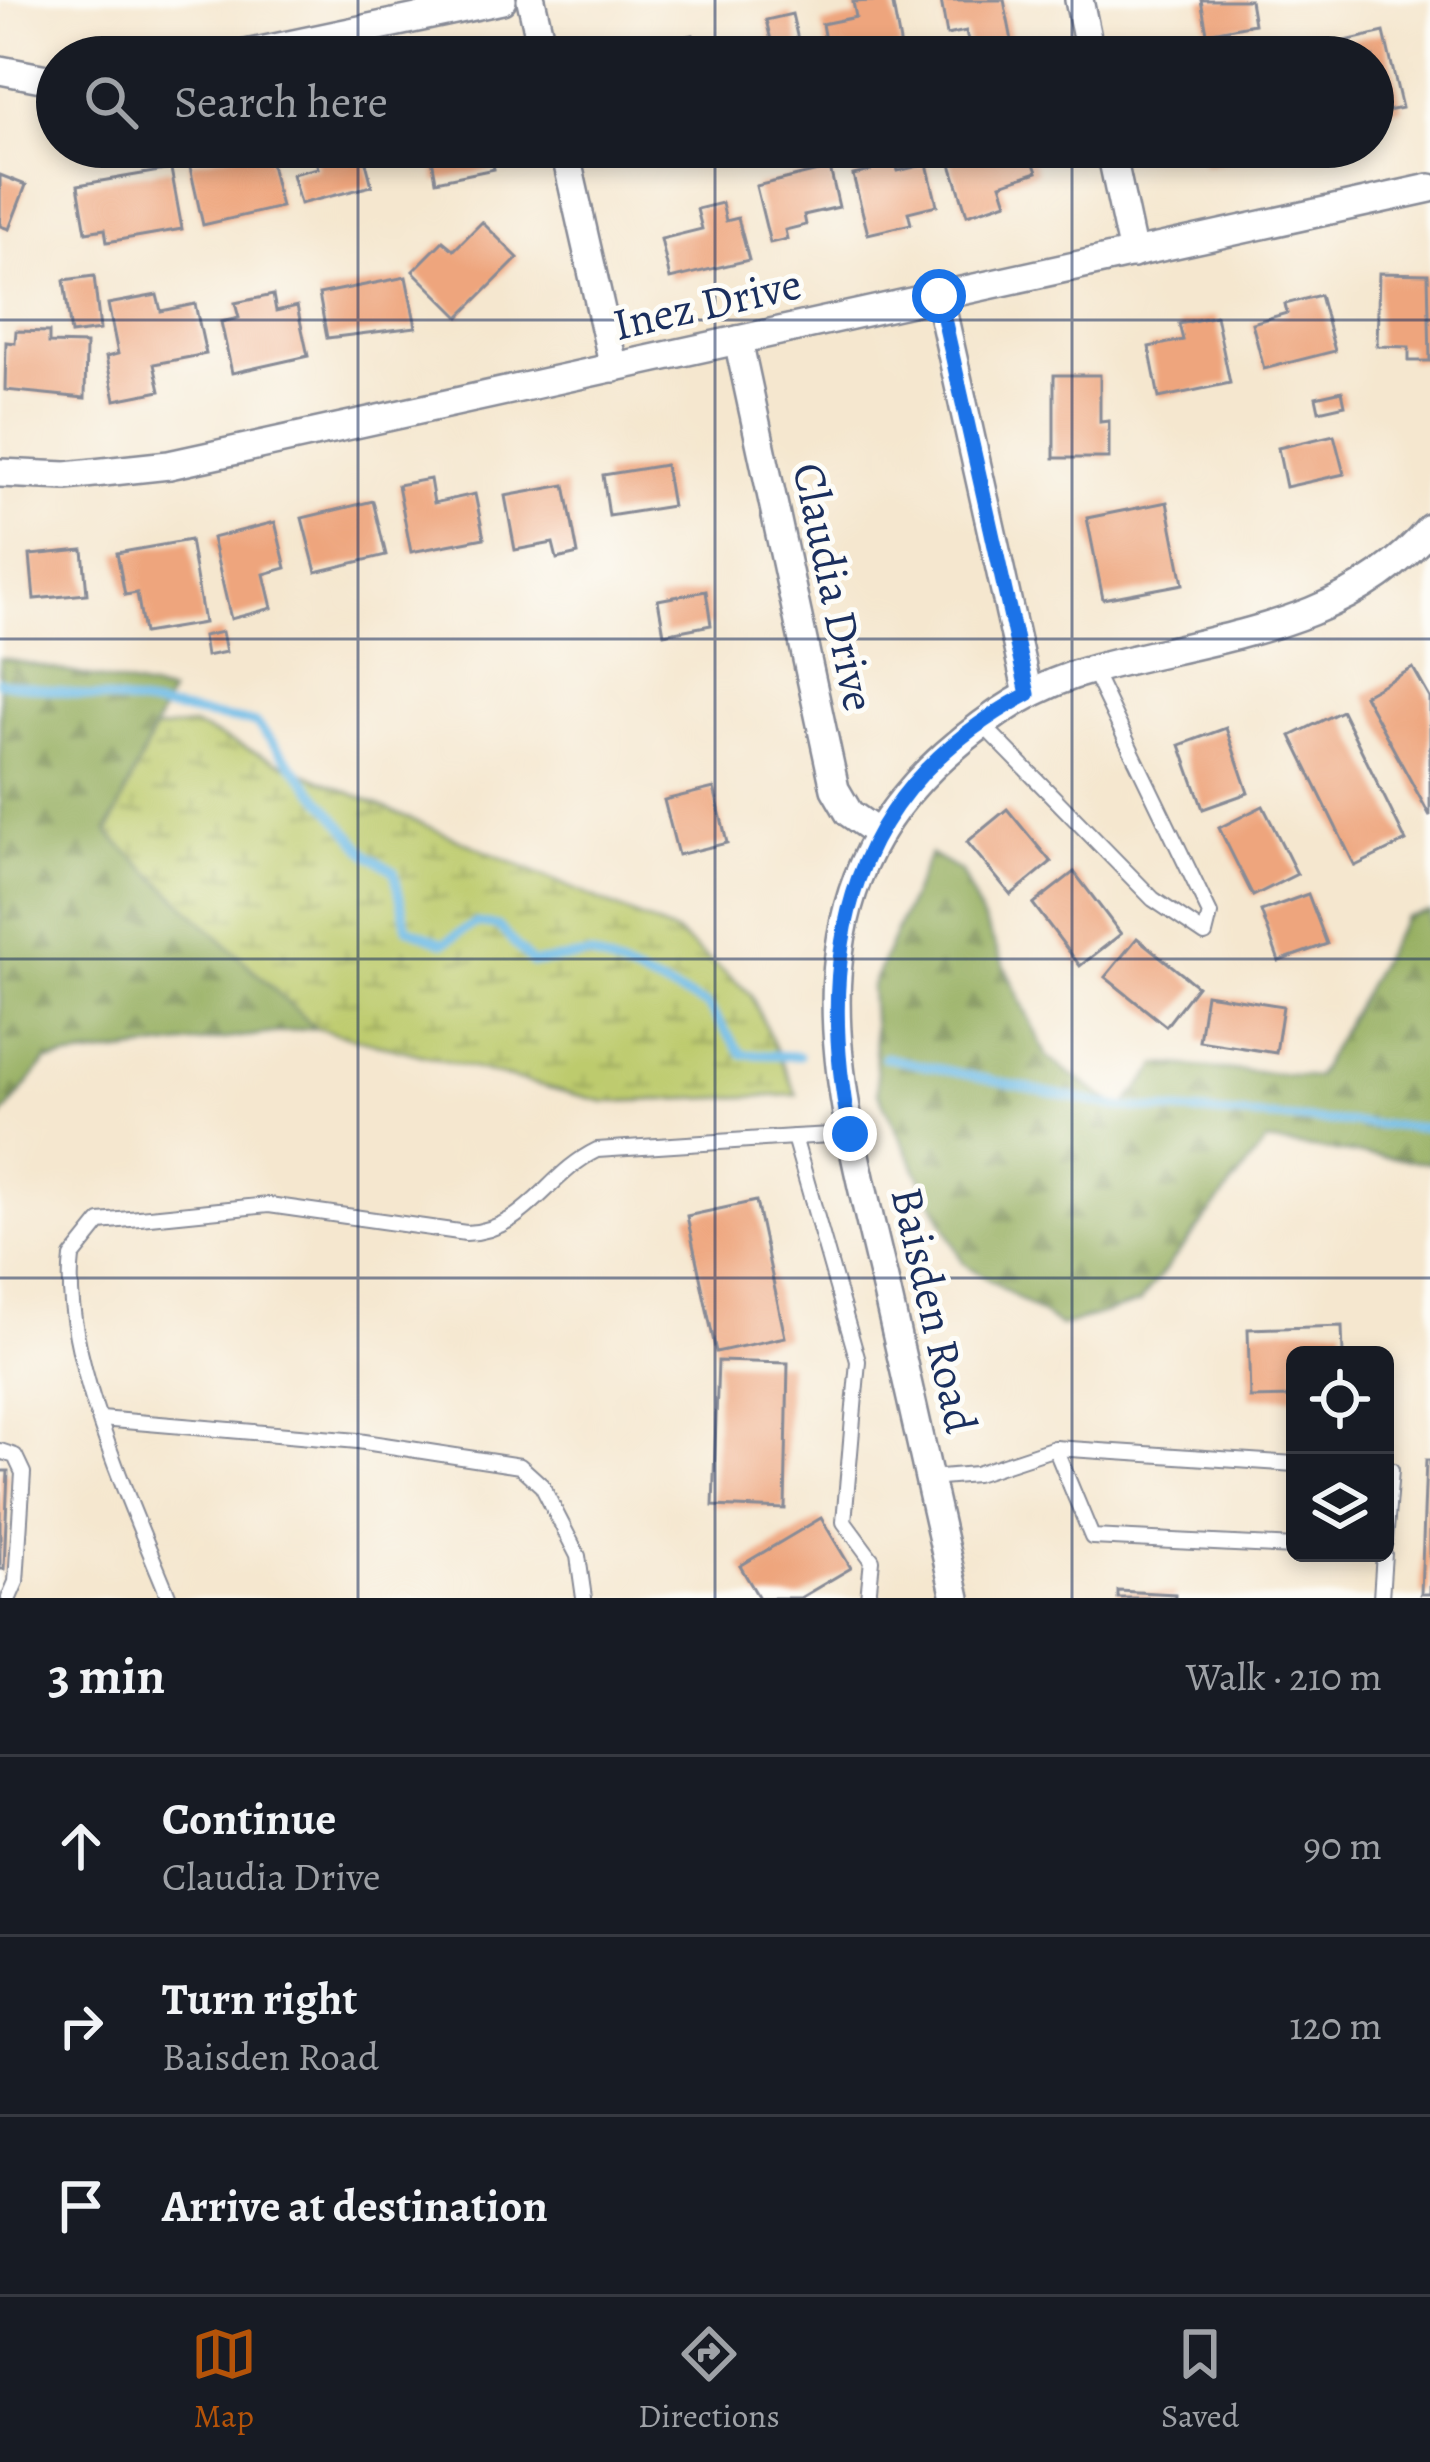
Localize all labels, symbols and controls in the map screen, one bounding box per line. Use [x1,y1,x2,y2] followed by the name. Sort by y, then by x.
[36,36,1394,168] search box
[78,69,144,135] icon: search
[174,71,388,133] text: Search here
[607,252,807,356] street label: Inez Drive
[912,269,966,323] route start
[777,457,891,717] street label: Claudia Drive
[823,1107,877,1161] route end
[876,1181,993,1440] street label: Baisden Road
[1286,1346,1394,1562] map controls
[1286,1346,1394,1454] button: locate
[1286,1454,1394,1562] button: layers
[48,1641,165,1711] text: 3 min
[1186,1650,1382,1703] text: Walk · 210 m
[162,1788,336,1850] text: Continue
[48,1813,114,1879] icon: ahead
[1303,1819,1382,1872] text: 90 m
[162,1850,381,1903] text: Claudia Drive
[162,1968,357,2030] text: Turn right
[48,1993,114,2059] icon: right
[1289,1999,1382,2052] text: 120 m
[162,2030,379,2083] text: Baisden Road
[48,2173,114,2239] icon: arrive
[162,2175,548,2237] text: Arrive at destination
[191,2321,257,2438] tab: Map
[638,2321,780,2438] tab: Directions
[1161,2321,1239,2438] tab: Saved

